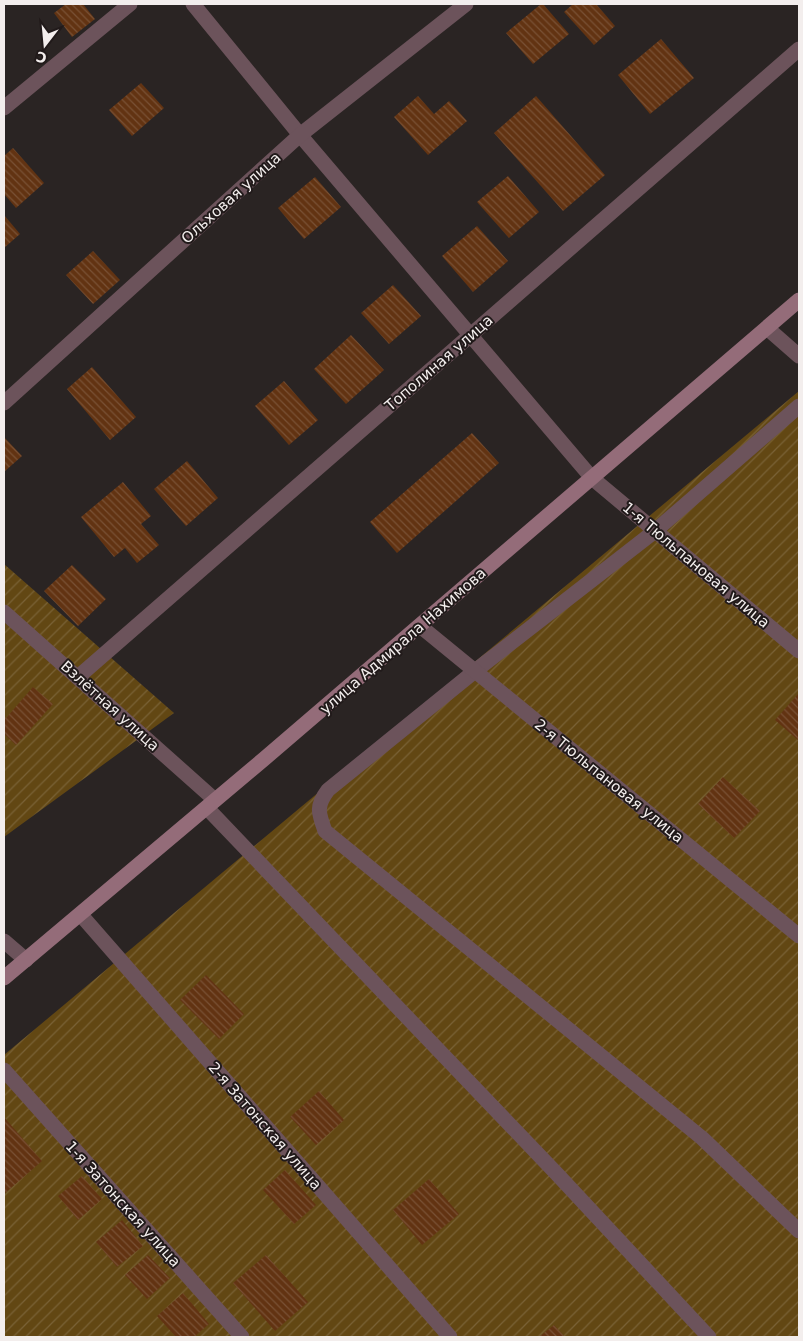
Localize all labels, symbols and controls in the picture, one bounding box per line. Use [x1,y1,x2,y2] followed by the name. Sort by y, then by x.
[20,20,70,70] north arrow
[34,48,49,67] text: С
[178,149,284,247] street label: Ольховая улица
[381,311,497,415] street label: Тополиная улица
[619,498,773,632] street label: 1-я Тюльпановая улица
[316,564,490,718] street label: улица Адмирала Нахимова
[57,657,163,755] street label: Взлётная улица
[531,715,687,847] street label: 2-я Тюльпановая улица
[205,1059,325,1193] street label: 2-я Затонская улица
[62,1137,184,1271] street label: 1-я Затонская улица

